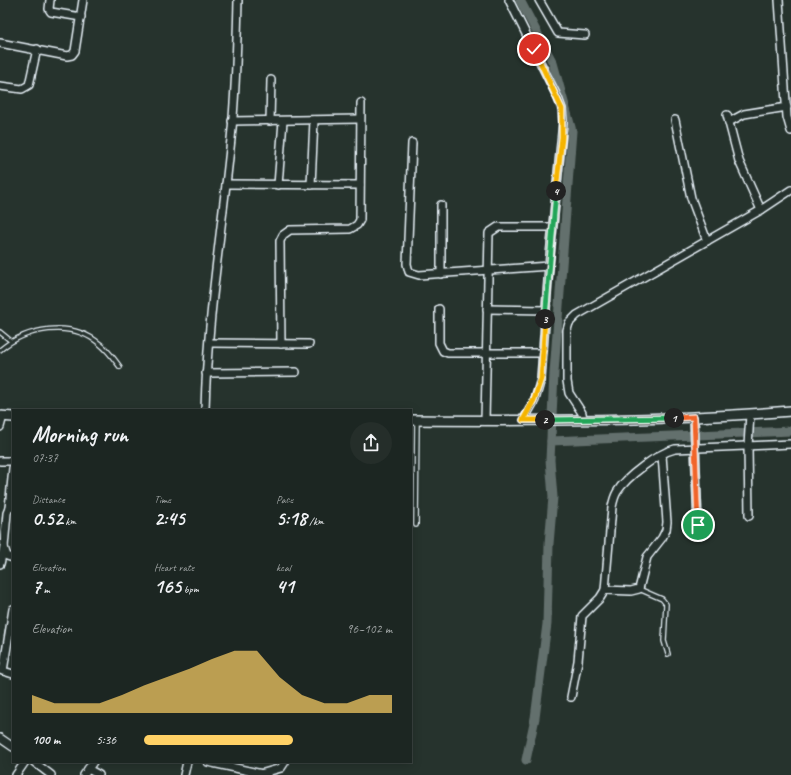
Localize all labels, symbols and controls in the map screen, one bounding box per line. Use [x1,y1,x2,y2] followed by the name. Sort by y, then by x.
[517,32,551,66] pin
[523,38,545,60] icon: check
[546,181,566,201] pin: 4
[554,184,558,198] text: 4
[535,309,555,329] pin: 3
[543,312,547,326] text: 3
[664,408,684,428] pin: 1
[535,410,555,430] pin: 2
[672,411,676,425] text: 1
[543,413,547,427] text: 2
[32,421,128,449] text: Morning run
[350,422,392,464] button: share
[32,450,58,466] text: 07:37
[32,492,65,506] text: Distance
[154,492,171,506] text: Time
[276,492,293,506] text: Pace
[32,506,63,531] text: 0.52
[154,506,185,531] text: 2:45
[276,506,307,531] text: 5:18
[681,508,715,542] pin
[63,514,76,528] text: km
[307,514,324,528] text: /km
[687,514,709,536] icon: arrive
[32,560,66,574] text: Elevation
[154,560,194,574] text: Heart rate
[276,560,291,574] text: kcal
[32,574,41,599] text: 7
[154,574,181,599] text: 165
[276,574,294,599] text: 41
[41,582,50,596] text: m
[181,582,199,596] text: bpm
[32,621,72,637] text: Elevation
[347,621,392,637] text: 96–102 m
[32,732,60,748] text: 100 m
[96,732,116,748] text: 5:36

